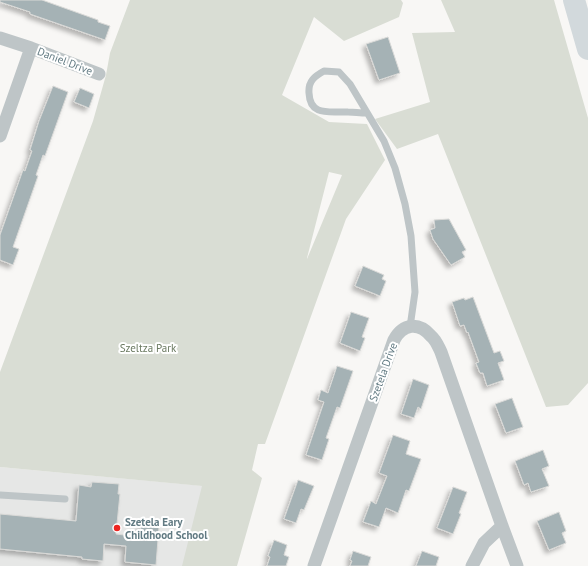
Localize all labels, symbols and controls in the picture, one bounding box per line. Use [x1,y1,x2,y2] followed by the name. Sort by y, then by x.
[35,44,95,78] street label: Daniel Drive
[366,340,400,403] street label: Szetela Drive
[120,341,177,355] park label: Szeltza Park
[125,515,208,542] place label: Szetela Eary Childhood School
[112,523,122,533] marker: Szetela Eary Childhood School

